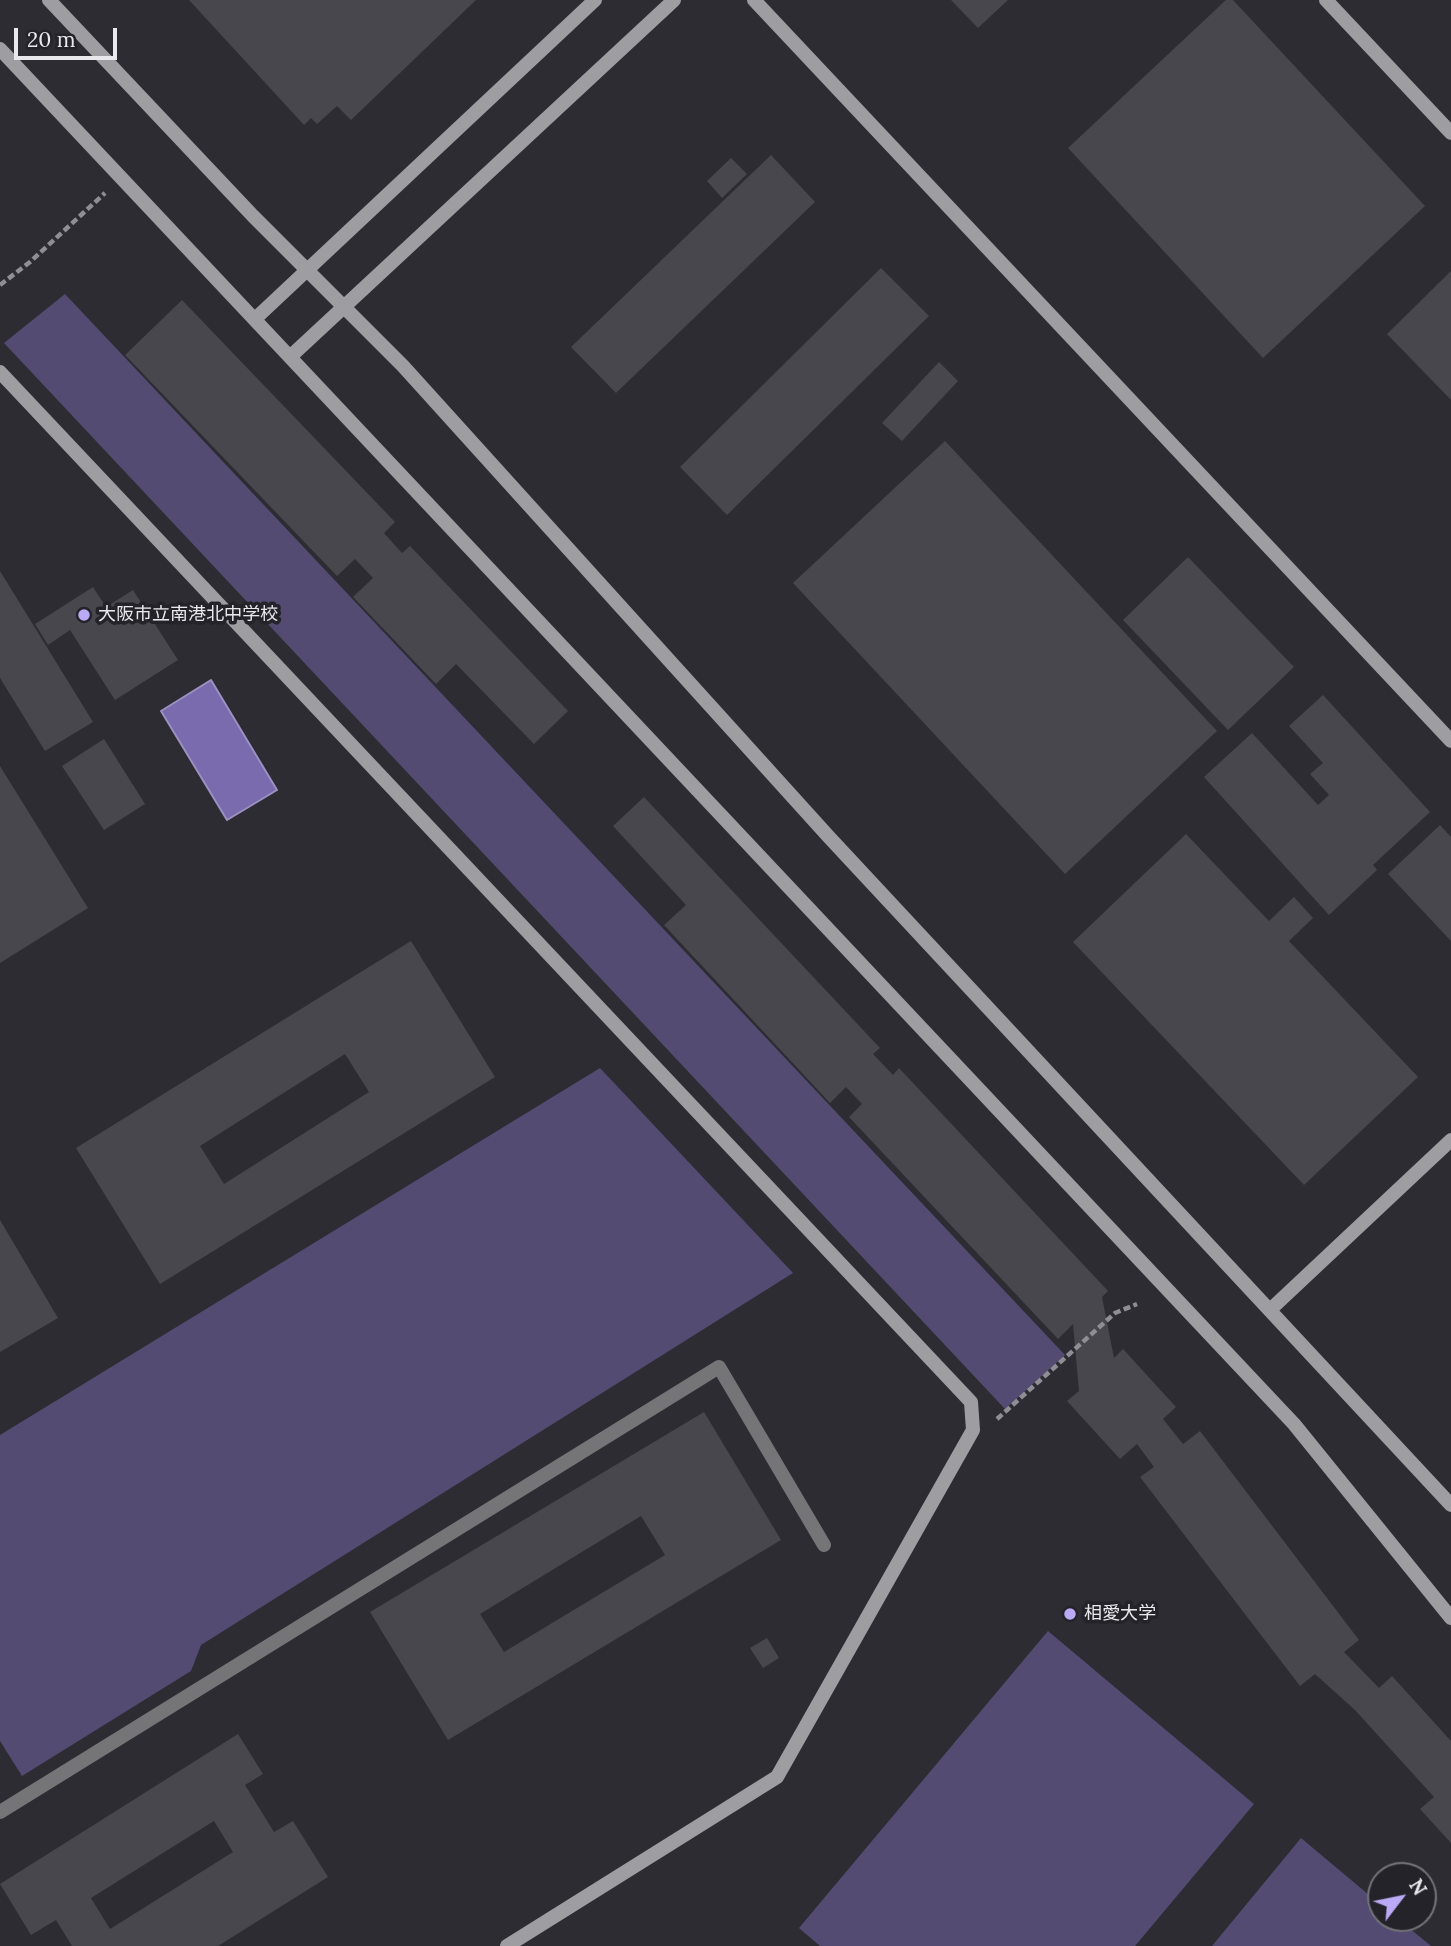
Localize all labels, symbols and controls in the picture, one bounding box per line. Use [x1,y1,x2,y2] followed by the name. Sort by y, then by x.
[18,14,121,58] scale bar
[27,26,76,53] text: 20 m
[98,604,278,626] place label: 大阪市立南港北中学校
[76,607,92,623] marker: 大阪市立南港北中学校
[1084,1603,1156,1625] place label: 相愛大学
[1062,1606,1078,1622] marker: 相愛大学
[1367,1862,1437,1932] north arrow
[1404,1874,1432,1900] text: N

